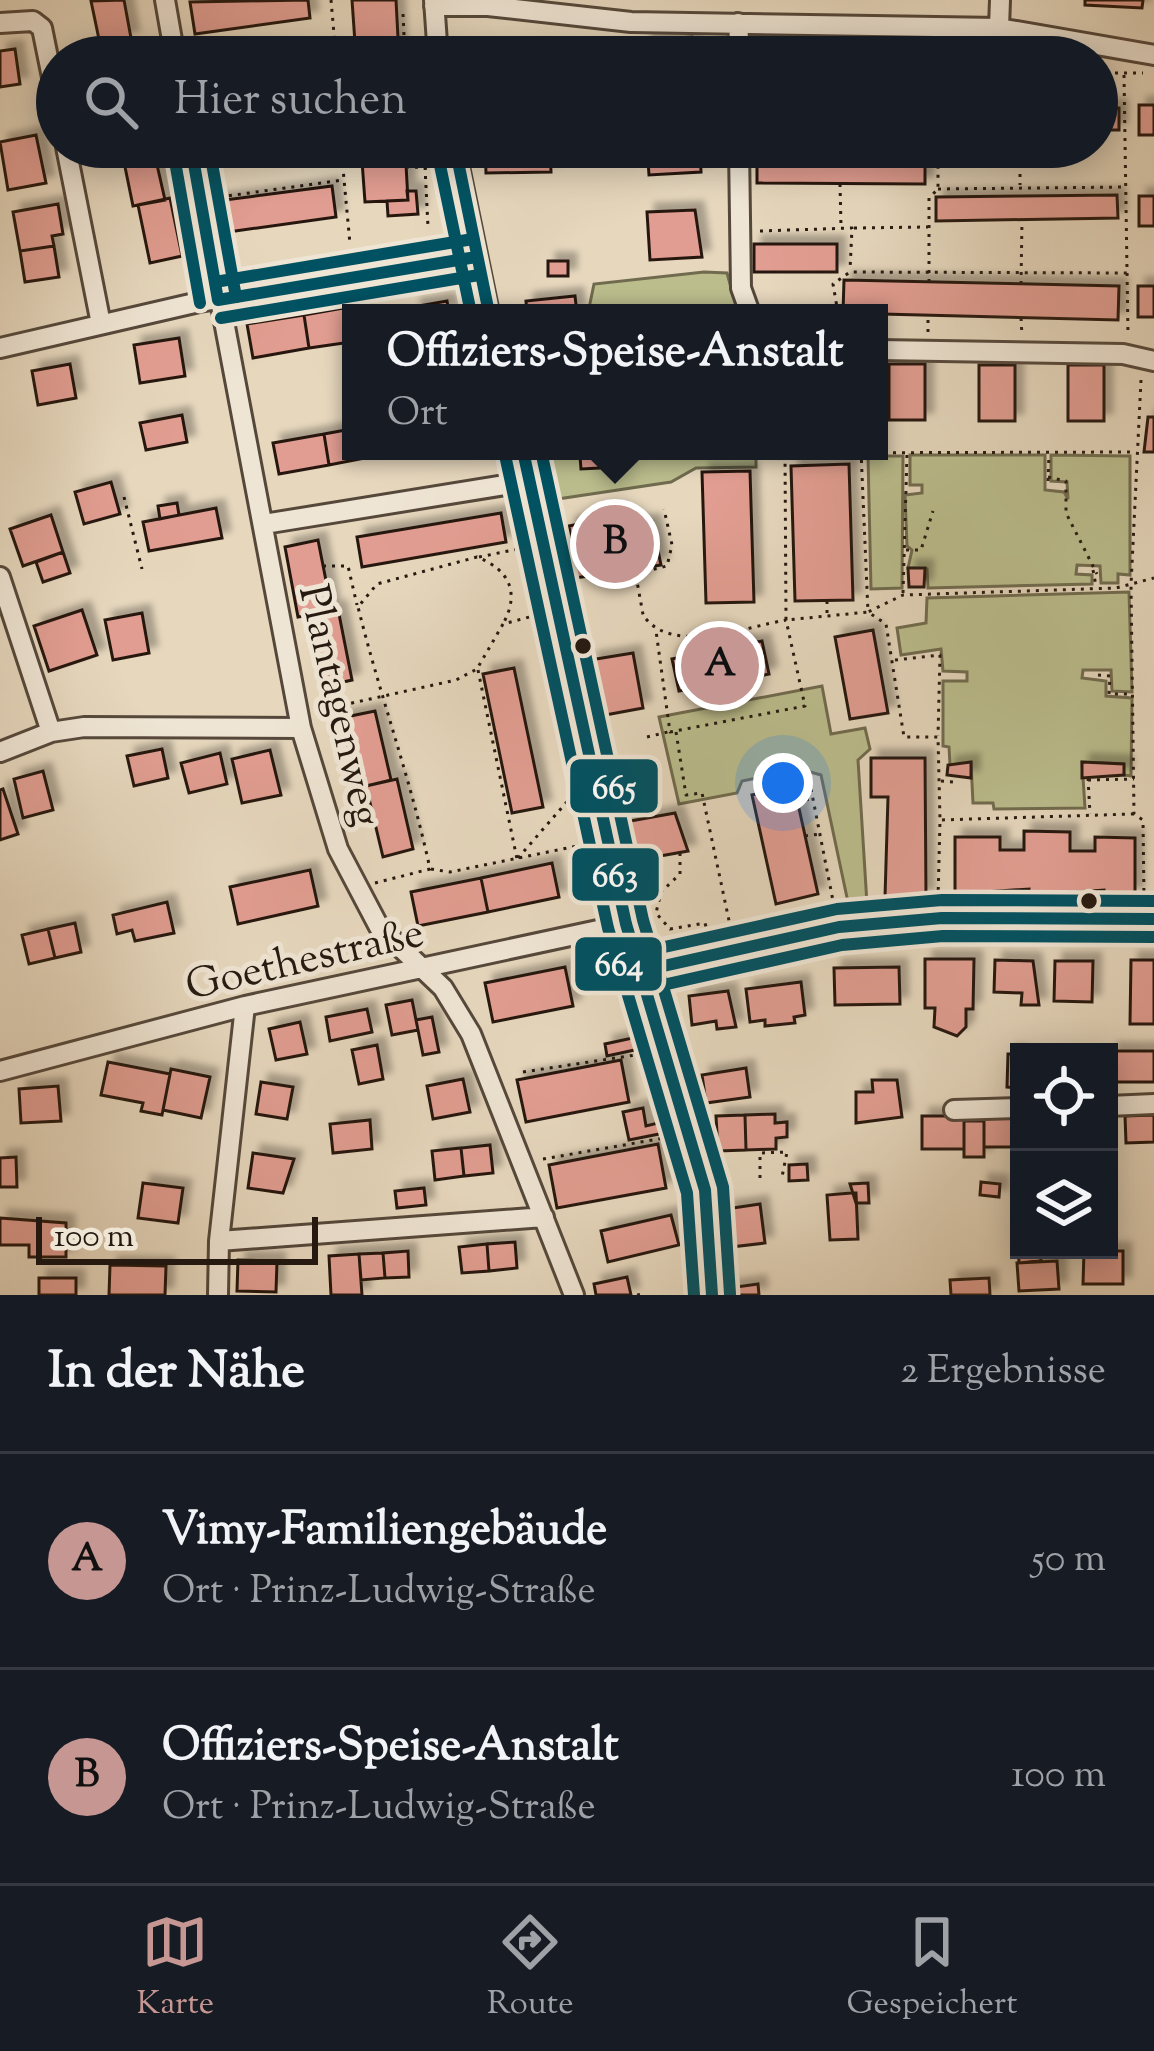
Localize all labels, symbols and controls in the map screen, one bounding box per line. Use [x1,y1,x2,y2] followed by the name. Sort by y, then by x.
[36,36,1118,168] search box
[78,69,144,135] icon: search
[174,70,407,135] text: Hier suchen
[342,304,888,460] popup
[387,322,843,387] text: Offiziers-Speise-Anstalt
[387,387,448,443] text: Ort
[576,499,654,589] pin: B
[280,580,394,833] street label: Plantagenweg
[681,621,759,711] pin: A
[572,635,594,657] unlabelled marker
[753,753,813,813] your location
[568,757,660,815] line badge: 665
[592,766,637,814] text: 665
[570,846,661,903] line badge: 663
[592,854,638,902] text: 663
[1078,890,1100,912] unlabelled marker
[180,905,430,1018] street label: Goethestraße
[573,935,664,993] line badge: 664
[595,943,644,991] text: 664
[1010,1043,1118,1259] map controls
[1010,1043,1118,1151] button: locate
[1010,1151,1118,1259] button: layers
[36,1211,318,1264] scale bar
[54,1214,134,1262] text: 100 m
[48,1337,305,1410] text: In der Nähe
[900,1345,1106,1401] text: 2 Ergebnisse
[162,1500,607,1565] text: Vimy-Familiengebäude
[71,1533,103,1589] text: A
[1031,1533,1106,1589] text: 50 m
[162,1565,596,1621] text: Ort · Prinz-Ludwig-Straße
[162,1716,619,1781] text: Offiziers-Speise-Anstalt
[75,1749,99,1805] text: B
[1011,1749,1106,1805] text: 100 m
[162,1781,596,1837] text: Ort · Prinz-Ludwig-Straße
[136,1909,214,2029] tab: Karte
[487,1909,574,2029] tab: Route
[846,1909,1018,2029] tab: Gespeichert

